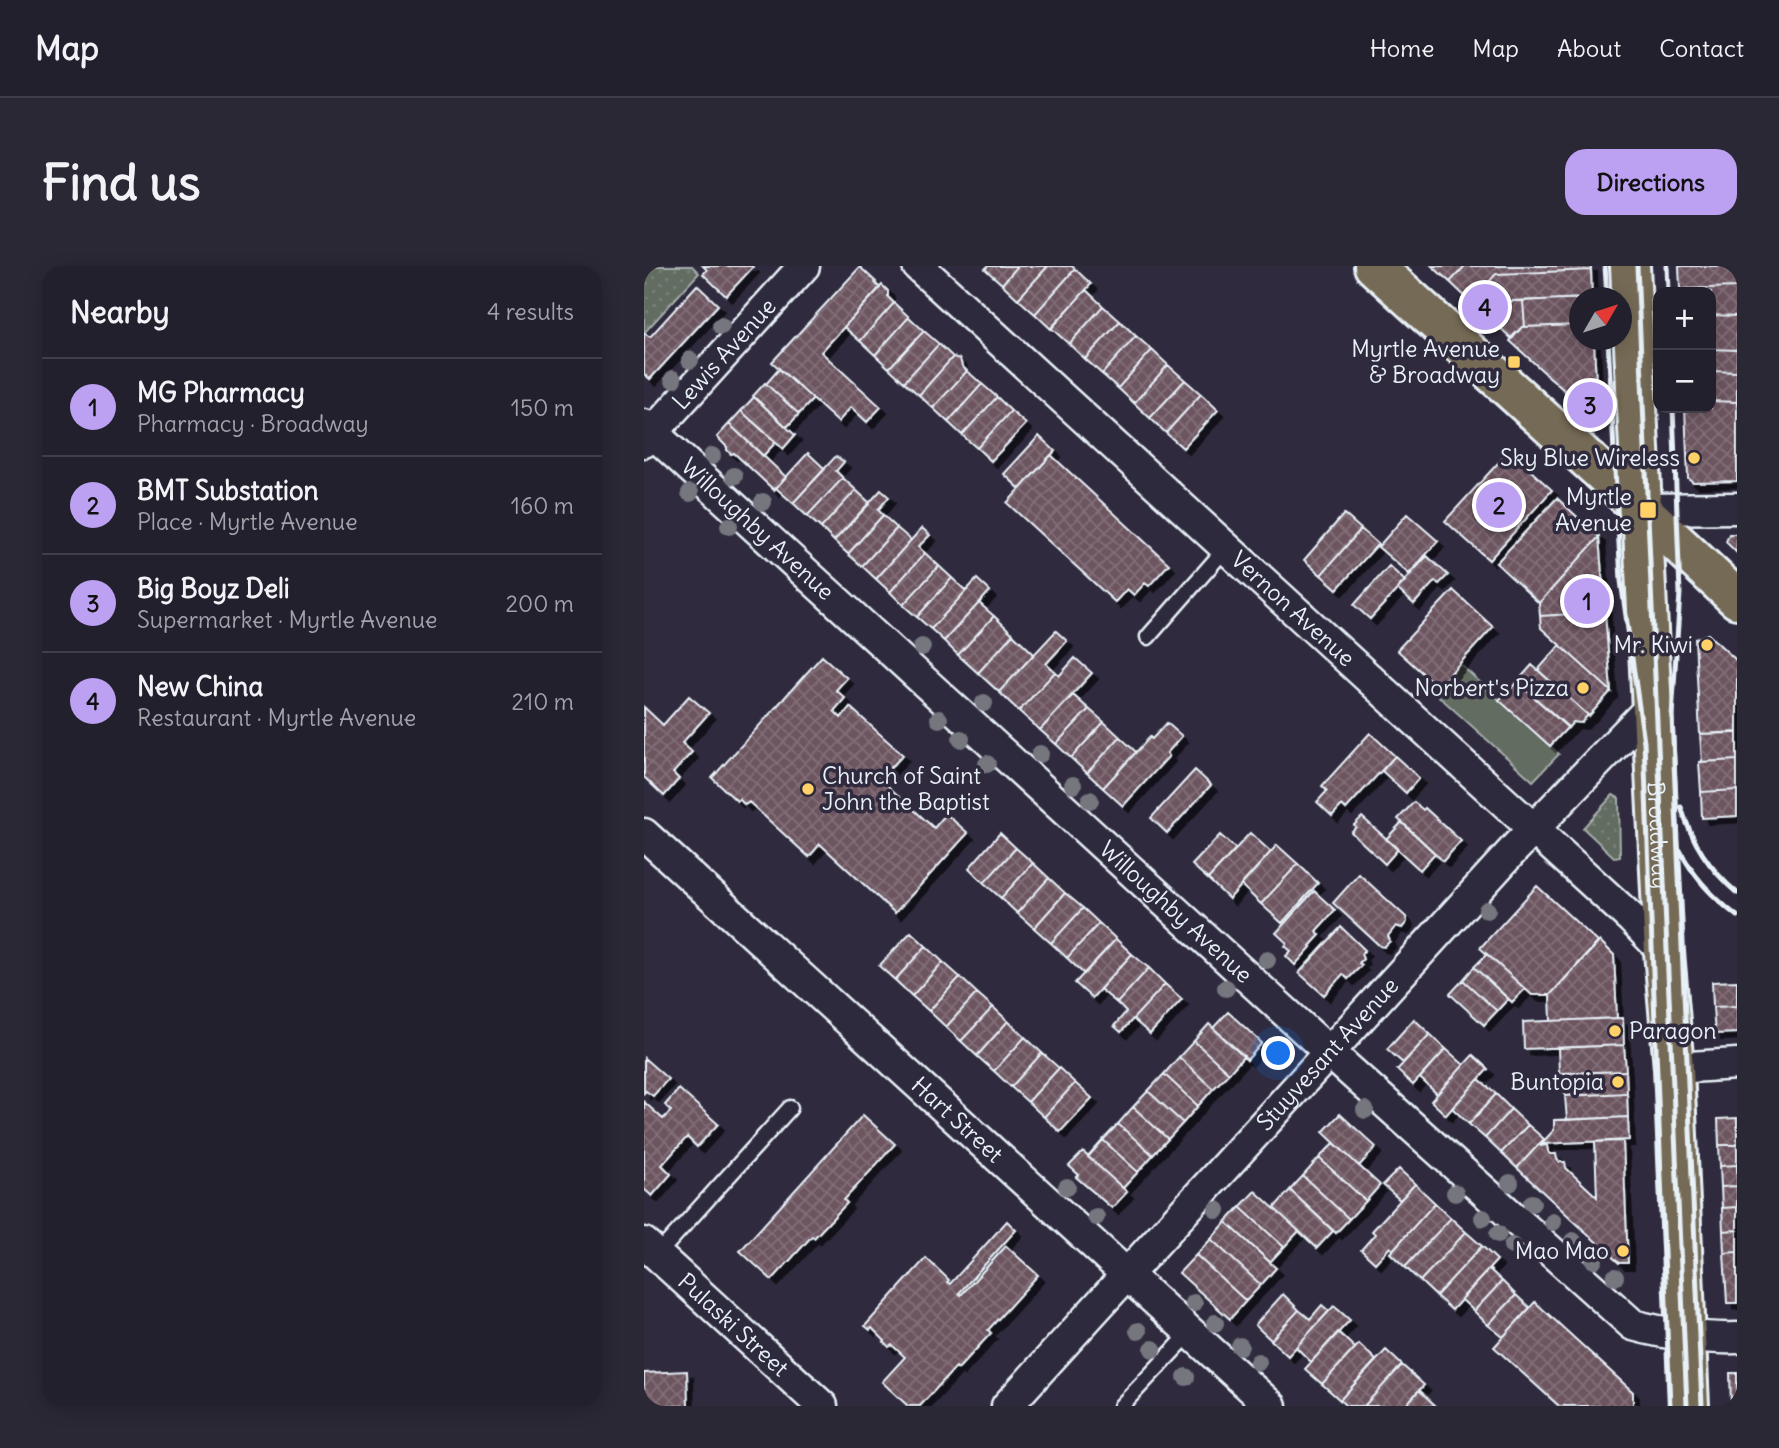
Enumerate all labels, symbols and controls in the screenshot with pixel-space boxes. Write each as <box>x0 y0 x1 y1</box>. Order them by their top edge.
text: Map <box>35 27 99 69</box>
text: Home <box>1370 33 1434 63</box>
text: Map <box>1472 33 1519 63</box>
text: About <box>1557 33 1621 63</box>
text: Contact <box>1659 33 1744 63</box>
button: Directions <box>1565 149 1737 215</box>
text: Find us <box>42 152 200 213</box>
pin: 4 <box>1462 281 1508 333</box>
north arrow <box>1569 287 1632 350</box>
map controls <box>1653 287 1716 413</box>
button: + <box>1653 287 1716 350</box>
street label: Lewis Avenue <box>666 292 782 415</box>
text: Nearby <box>70 293 170 331</box>
text: 4 results <box>487 297 574 326</box>
place label: Myrtle Avenue & Broadway <box>1351 334 1500 389</box>
button: − <box>1653 350 1716 413</box>
marker: Myrtle Avenue & Broadway <box>1506 354 1522 370</box>
text: MG Pharmacy <box>137 376 305 409</box>
pin: 3 <box>1567 379 1613 431</box>
text: 1 <box>88 393 98 422</box>
text: 150 m <box>511 393 574 422</box>
text: Pharmacy · Broadway <box>137 409 369 438</box>
place label: Sky Blue Wireless <box>1500 443 1680 472</box>
marker: Sky Blue Wireless <box>1686 450 1702 466</box>
street label: Willoughby Avenue <box>675 451 840 606</box>
text: BMT Substation <box>137 474 319 507</box>
pin: 2 <box>1476 479 1522 531</box>
place label: Myrtle Avenue <box>1555 482 1632 537</box>
text: 2 <box>87 491 99 520</box>
text: 160 m <box>511 491 574 520</box>
marker: Myrtle Avenue <box>1638 500 1658 520</box>
text: Place · Myrtle Avenue <box>137 507 358 536</box>
street label: Vernon Avenue <box>1225 545 1361 672</box>
text: Big Boyz Deli <box>137 572 290 605</box>
pin: 1 <box>1564 575 1610 627</box>
text: 3 <box>86 589 100 618</box>
text: 200 m <box>505 589 574 618</box>
text: Supermarket · Myrtle Avenue <box>137 605 437 634</box>
place label: Mr. Kiwi <box>1613 630 1693 659</box>
marker: Mr. Kiwi <box>1699 637 1715 653</box>
text: New China <box>137 670 263 703</box>
place label: Norbert's Pizza <box>1415 673 1569 702</box>
marker: Norbert's Pizza <box>1575 680 1591 696</box>
text: 4 <box>86 687 100 716</box>
text: 210 m <box>511 687 574 716</box>
text: Restaurant · Myrtle Avenue <box>137 703 416 732</box>
place label: Church of Saint John the Baptist <box>822 761 990 816</box>
marker: Church of Saint John the Baptist <box>800 781 816 797</box>
street label: Broadway <box>1642 781 1676 890</box>
street label: Willoughby Avenue <box>1094 834 1259 989</box>
street label: Stuyvesant Avenue <box>1250 971 1404 1136</box>
place label: Paragon <box>1629 1016 1717 1045</box>
marker: Paragon <box>1607 1023 1623 1039</box>
your location <box>1261 1036 1295 1070</box>
place label: Buntopia <box>1510 1067 1604 1096</box>
street label: Hart Street <box>906 1070 1010 1169</box>
marker: Buntopia <box>1610 1074 1626 1090</box>
place label: Mao Mao <box>1515 1236 1609 1265</box>
marker: Mao Mao <box>1615 1243 1631 1259</box>
street label: Pulaski Street <box>672 1266 795 1382</box>

